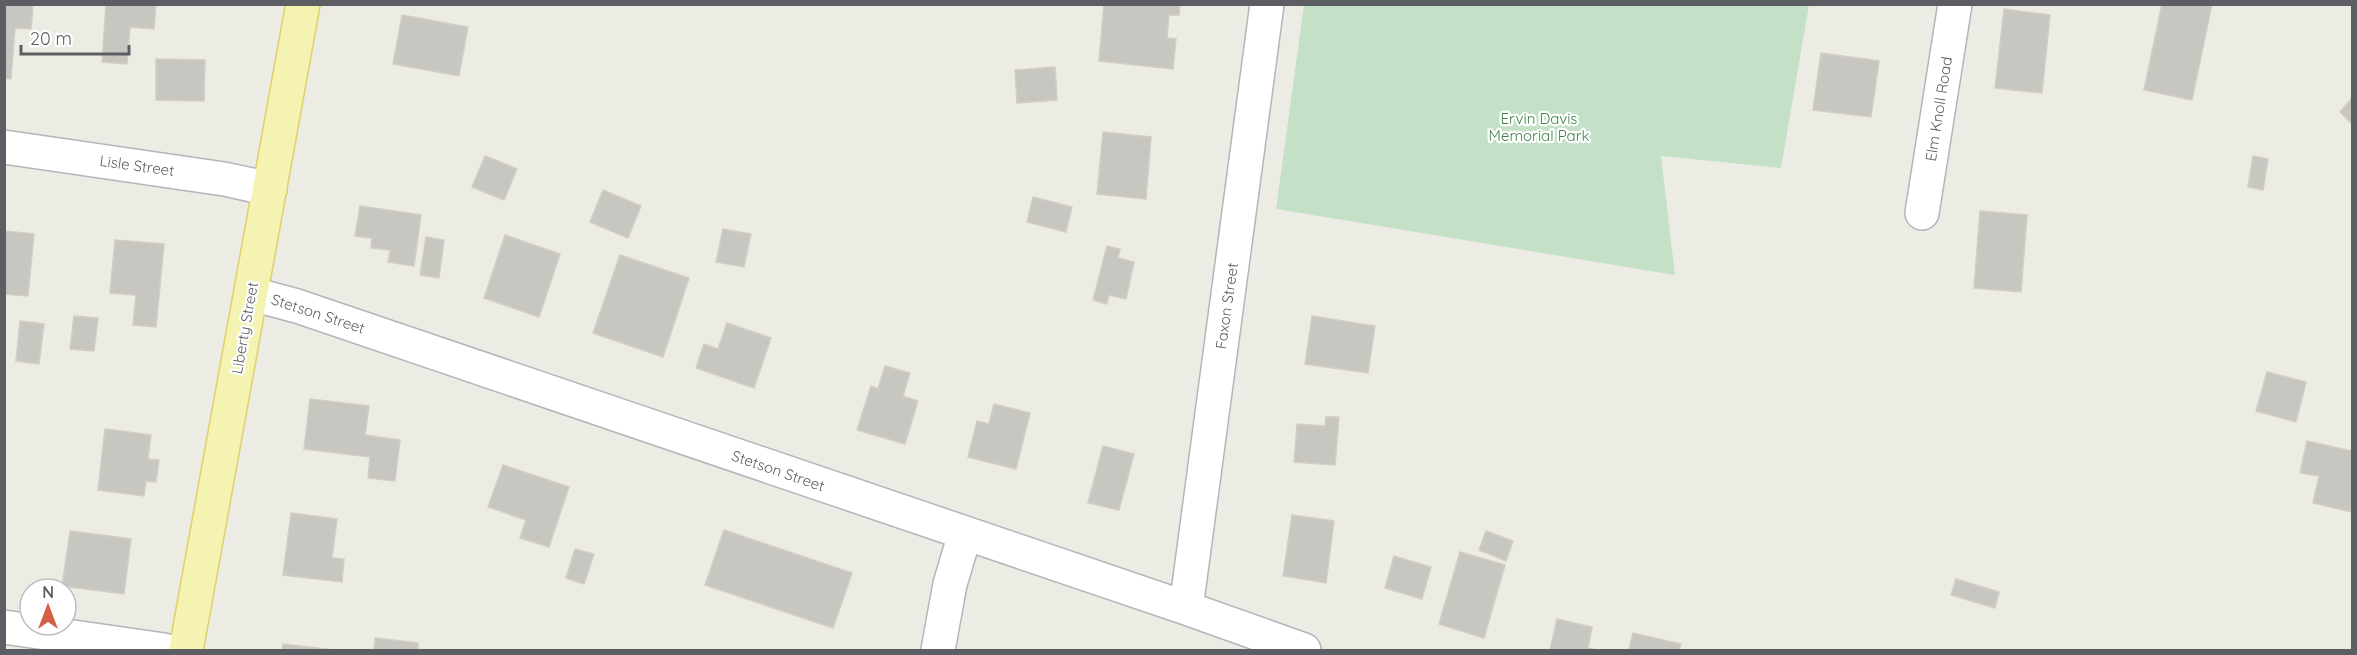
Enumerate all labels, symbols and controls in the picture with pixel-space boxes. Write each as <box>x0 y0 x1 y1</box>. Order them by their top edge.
scale bar <box>21 18 129 56</box>
text: 20 m <box>30 27 72 50</box>
street label: Elm Knoll Road <box>1921 55 1956 163</box>
park label: Ervin Davis Memorial Park <box>1489 109 1590 145</box>
street label: Lisle Street <box>99 151 176 180</box>
street label: Faxon Street <box>1211 261 1242 350</box>
street label: Liberty Street <box>227 280 262 375</box>
street label: Stetson Street <box>269 289 367 338</box>
street label: Stetson Street <box>729 446 827 495</box>
north arrow <box>18 577 78 637</box>
text: N <box>42 582 54 602</box>

